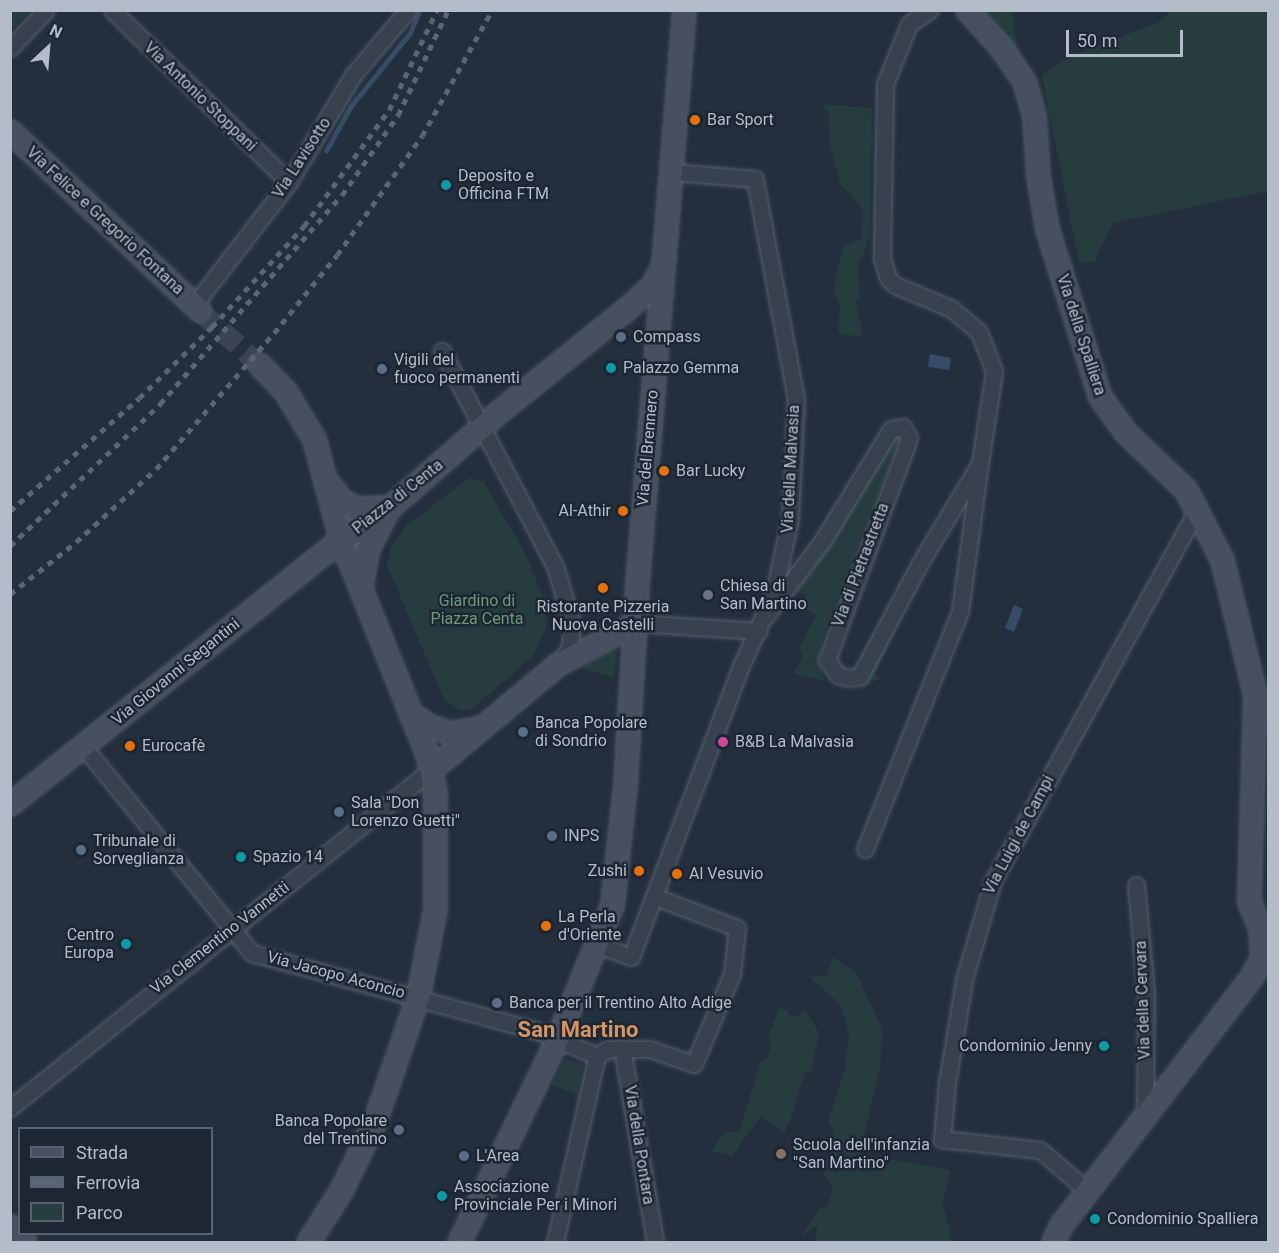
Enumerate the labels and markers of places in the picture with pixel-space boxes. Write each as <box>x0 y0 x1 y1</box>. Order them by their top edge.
place label: Bar Sport <box>707 110 774 130</box>
marker: Bar Sport <box>688 113 702 127</box>
place label: Deposito e Officina FTM <box>458 166 549 204</box>
marker: Deposito e Officina FTM <box>439 178 453 192</box>
place label: Compass <box>633 327 701 347</box>
marker: Compass <box>614 330 628 344</box>
place label: Vigili del fuoco permanenti <box>394 350 520 388</box>
place label: Palazzo Gemma <box>623 358 739 378</box>
marker: Palazzo Gemma <box>604 361 618 375</box>
marker: Vigili del fuoco permanenti <box>375 362 389 376</box>
place label: Bar Lucky <box>676 461 745 481</box>
marker: Bar Lucky <box>657 464 671 478</box>
place label: Al-Athir <box>559 501 611 521</box>
marker: Al-Athir <box>616 504 630 518</box>
place label: Chiesa di San Martino <box>720 576 807 614</box>
marker: Ristorante Pizzeria Nuova Castelli <box>596 581 610 595</box>
marker: Chiesa di San Martino <box>701 588 715 602</box>
place label: Ristorante Pizzeria Nuova Castelli <box>537 597 669 635</box>
place label: Banca Popolare di Sondrio <box>535 713 647 751</box>
marker: Banca Popolare di Sondrio <box>516 725 530 739</box>
place label: B&B La Malvasia <box>735 732 854 752</box>
marker: B&B La Malvasia <box>716 735 730 749</box>
place label: Eurocafè <box>142 736 205 756</box>
marker: Eurocafè <box>123 739 137 753</box>
place label: Sala "Don Lorenzo Guetti" <box>351 793 460 831</box>
marker: Sala "Don Lorenzo Guetti" <box>332 805 346 819</box>
place label: INPS <box>564 826 599 846</box>
marker: INPS <box>545 829 559 843</box>
place label: Tribunale di Sorveglianza <box>93 831 184 869</box>
marker: Tribunale di Sorveglianza <box>74 843 88 857</box>
place label: Spazio 14 <box>253 847 323 867</box>
marker: Spazio 14 <box>234 850 248 864</box>
place label: Zushi <box>588 861 627 881</box>
marker: Zushi <box>632 864 646 878</box>
place label: Al Vesuvio <box>689 864 763 884</box>
marker: Al Vesuvio <box>670 867 684 881</box>
place label: La Perla d'Oriente <box>558 907 621 945</box>
marker: La Perla d'Oriente <box>539 919 553 933</box>
place label: Centro Europa <box>64 925 114 963</box>
marker: Centro Europa <box>119 937 133 951</box>
place label: Banca per il Trentino Alto Adige <box>509 993 732 1013</box>
marker: Banca per il Trentino Alto Adige <box>490 996 504 1010</box>
place label: Condominio Jenny <box>959 1036 1092 1056</box>
marker: Condominio Jenny <box>1097 1039 1111 1053</box>
place label: Banca Popolare del Trentino <box>275 1111 387 1149</box>
marker: Banca Popolare del Trentino <box>392 1123 406 1137</box>
place label: Scuola dell'infanzia "San Martino" <box>793 1135 930 1173</box>
place label: L'Area <box>476 1146 519 1166</box>
marker: Scuola dell'infanzia "San Martino" <box>774 1147 788 1161</box>
marker: L'Area <box>457 1149 471 1163</box>
place label: Associazione Provinciale Per i Minori <box>454 1177 617 1215</box>
marker: Associazione Provinciale Per i Minori <box>435 1189 449 1203</box>
place label: Condominio Spalliera <box>1107 1209 1258 1229</box>
marker: Condominio Spalliera <box>1088 1212 1102 1226</box>

